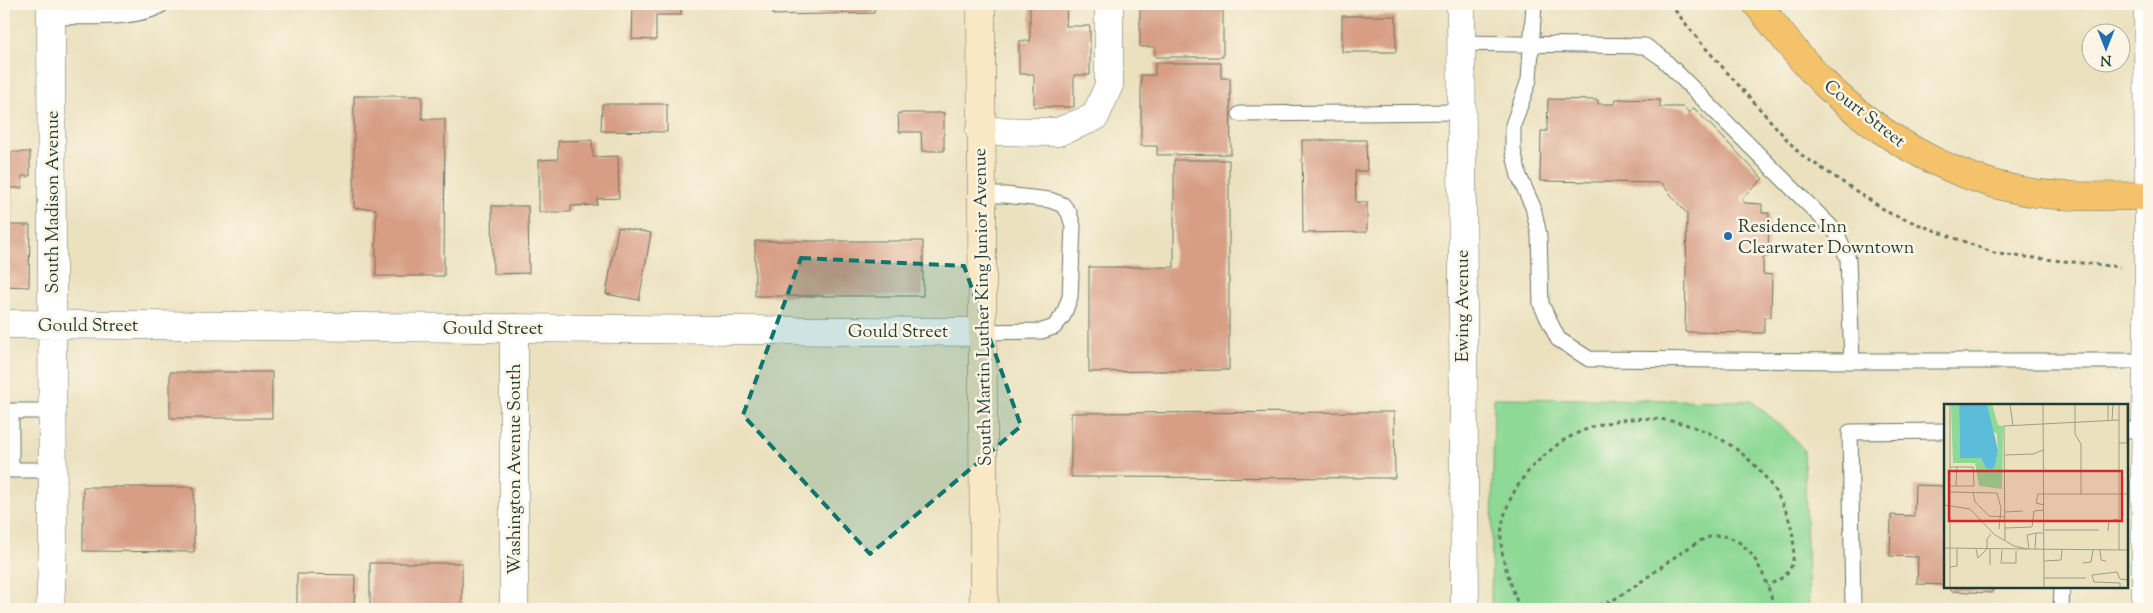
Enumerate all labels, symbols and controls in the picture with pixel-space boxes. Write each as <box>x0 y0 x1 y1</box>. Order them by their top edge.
north arrow <box>2080 22 2130 72</box>
text: N <box>2100 49 2112 69</box>
street label: Court Street <box>1817 74 1910 155</box>
street label: South Madison Avenue <box>41 111 67 293</box>
street label: South Martin Luther King Junior Avenue <box>968 148 1000 466</box>
place label: Residence Inn Clearwater Downtown <box>1738 215 1915 262</box>
marker: Residence Inn Clearwater Downtown <box>1722 230 1734 242</box>
street label: Ewing Avenue <box>1451 250 1477 362</box>
street label: Gould Street <box>38 314 138 340</box>
street label: Gould Street <box>443 317 543 343</box>
street label: Gould Street <box>848 320 948 346</box>
street label: Washington Avenue South <box>503 363 529 575</box>
inset map <box>1944 404 2128 588</box>

